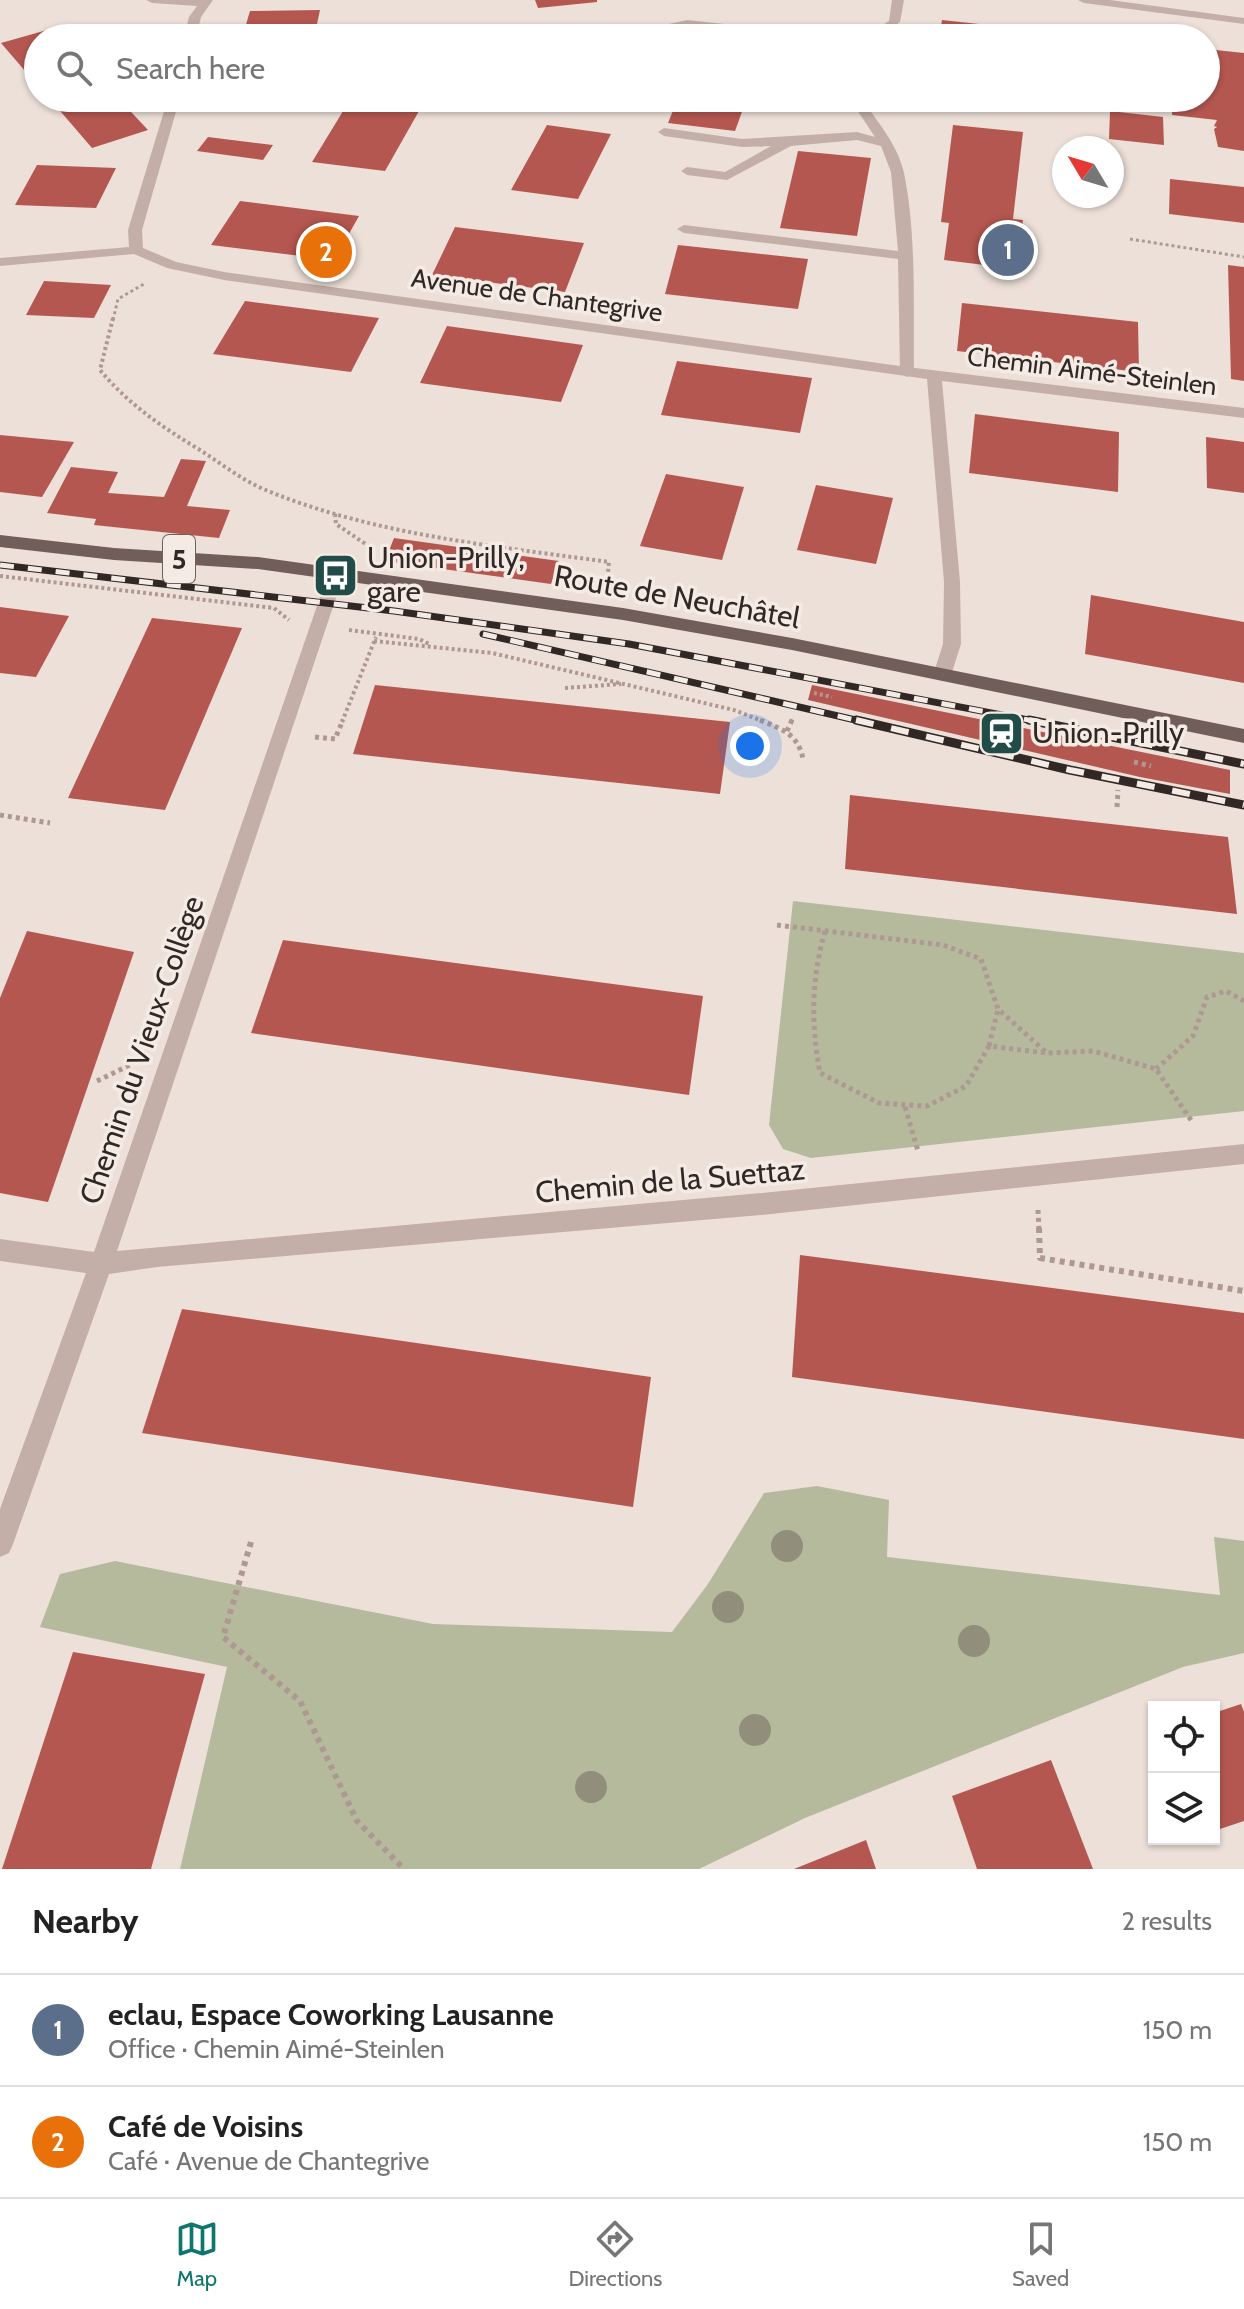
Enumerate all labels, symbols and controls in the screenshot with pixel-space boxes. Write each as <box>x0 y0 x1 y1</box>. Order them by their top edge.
search box <box>24 24 1220 112</box>
icon: search <box>52 46 96 90</box>
text: Search here <box>116 50 265 87</box>
north arrow <box>1052 136 1124 208</box>
pin: 1 <box>982 220 1034 280</box>
pin: 2 <box>300 222 352 282</box>
street label: Avenue de Chantegrive <box>409 262 665 328</box>
street label: Chemin Aimé-Steinlen <box>965 340 1219 402</box>
road number: 5 <box>163 535 195 583</box>
place label: Union-Prilly, gare <box>367 539 525 610</box>
bus stop icon: Union-Prilly, gare <box>312 551 360 599</box>
street label: Route de Neuchâtel <box>551 557 803 636</box>
station icon: Union-Prilly <box>977 709 1025 757</box>
place label: Union-Prilly <box>1032 714 1184 751</box>
your location <box>730 726 770 766</box>
street label: Chemin du Vieux-Collège <box>71 891 212 1209</box>
street label: Chemin de la Suettaz <box>534 1150 806 1211</box>
map controls <box>1148 1701 1220 1845</box>
button: locate <box>1148 1701 1220 1773</box>
button: layers <box>1148 1773 1220 1845</box>
text: Nearby <box>32 1900 139 1942</box>
text: 2 results <box>1121 1905 1212 1937</box>
text: eclau, Espace Coworking Lausanne <box>108 1996 554 2033</box>
text: 1 <box>53 2014 63 2046</box>
text: 150 m <box>1143 2014 1212 2046</box>
text: Office · Chemin Aimé-Steinlen <box>108 2033 445 2065</box>
text: Café de Voisins <box>108 2108 303 2145</box>
text: 2 <box>51 2126 65 2158</box>
text: 150 m <box>1143 2126 1212 2158</box>
text: Café · Avenue de Chantegrive <box>108 2145 429 2177</box>
tab: Map <box>175 2217 219 2292</box>
tab: Directions <box>568 2217 662 2292</box>
tab: Saved <box>1012 2217 1069 2292</box>

